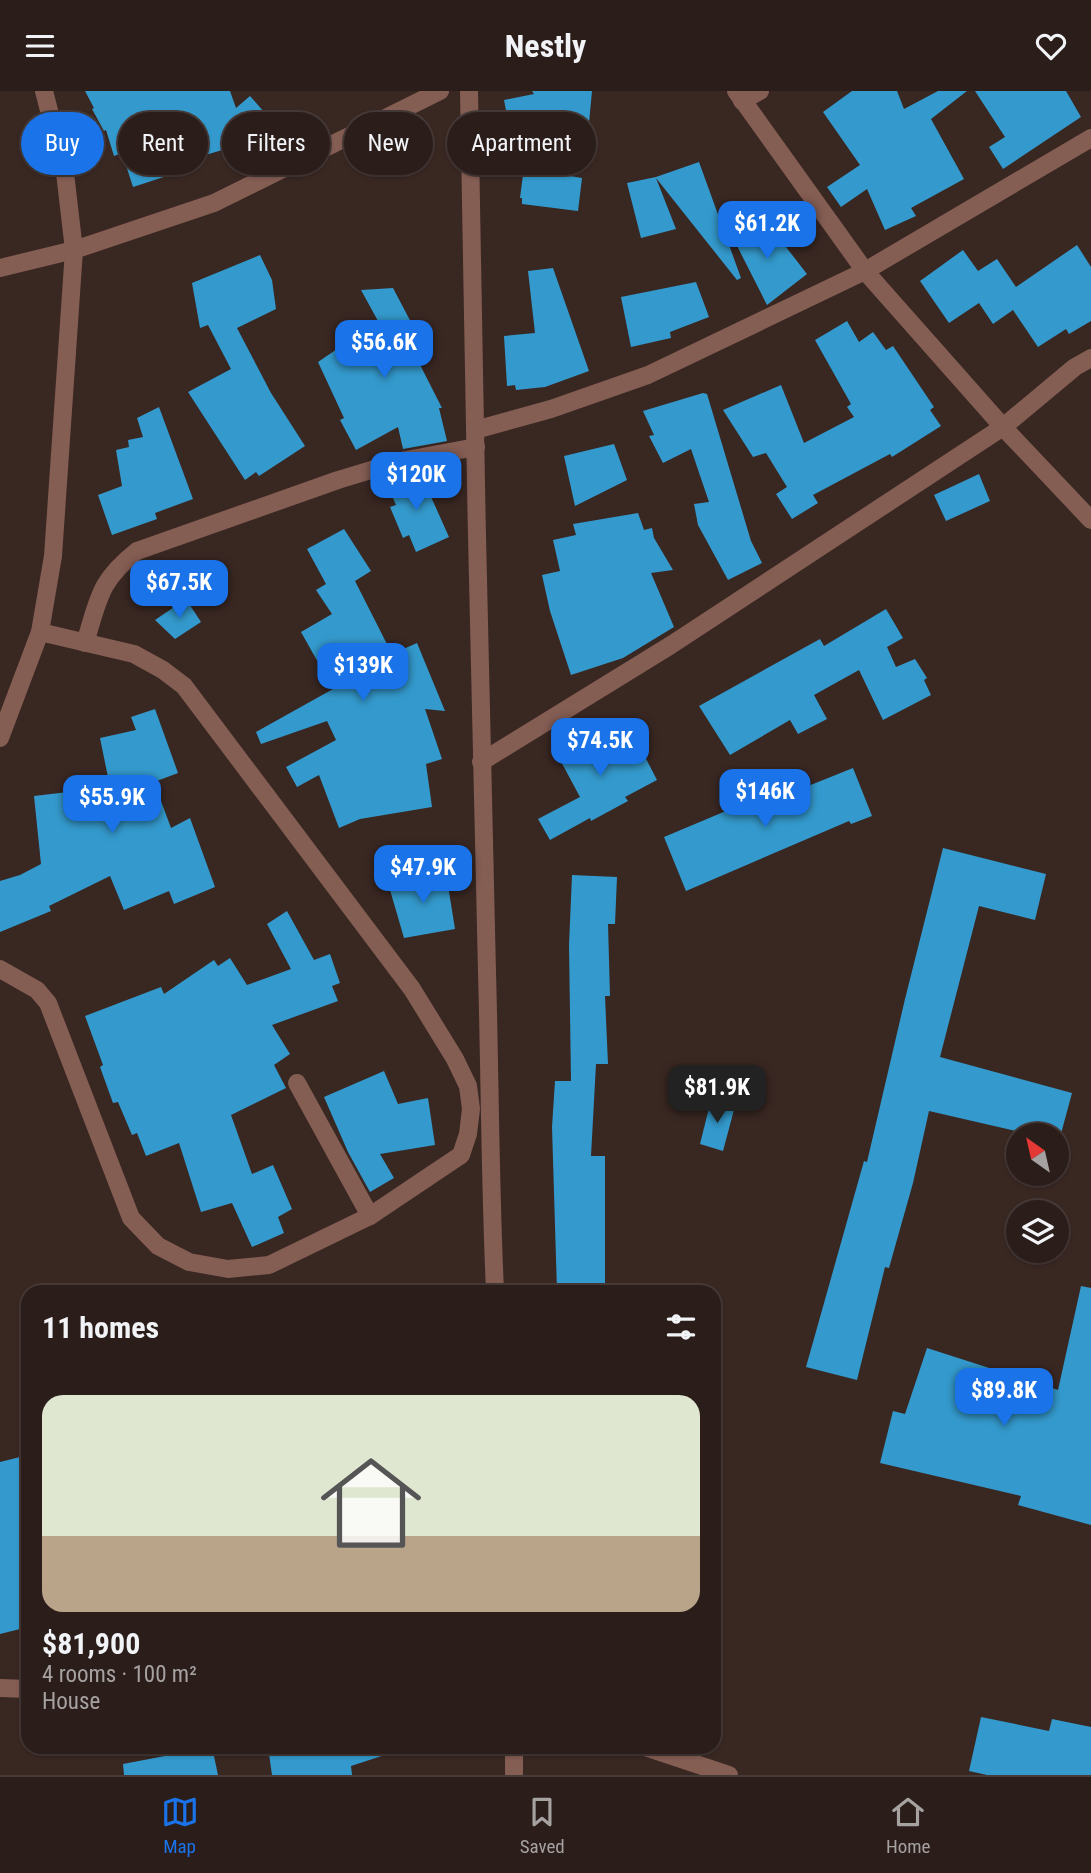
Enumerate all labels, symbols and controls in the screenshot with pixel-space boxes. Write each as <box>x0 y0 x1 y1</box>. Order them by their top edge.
icon: menu <box>21 27 59 65</box>
text: Nestly <box>505 27 586 65</box>
icon: heart <box>1032 27 1070 65</box>
chip: Buy <box>21 112 104 175</box>
chip: Rent <box>118 112 208 175</box>
chip: Filters <box>222 112 330 175</box>
chip: New <box>344 112 433 175</box>
chip: Apartment <box>447 112 596 175</box>
pin: $61.2K <box>710 201 824 261</box>
text: $61.2K <box>734 210 800 237</box>
pin: $56.6K <box>327 321 441 380</box>
text: $56.6K <box>351 329 417 356</box>
pin: $120K <box>367 453 465 512</box>
text: $120K <box>386 461 446 488</box>
pin: $67.5K <box>122 561 236 620</box>
text: $67.5K <box>146 569 212 596</box>
pin: $139K <box>314 643 412 703</box>
text: $139K <box>333 652 393 679</box>
pin: $74.5K <box>543 719 657 778</box>
text: $74.5K <box>567 727 633 754</box>
pin: $146K <box>716 769 814 829</box>
pin: $55.9K <box>55 775 169 835</box>
text: $146K <box>735 778 795 805</box>
text: $55.9K <box>79 784 145 811</box>
pin: $47.9K <box>366 845 480 905</box>
text: $47.9K <box>390 854 456 881</box>
pin: $81.9K <box>660 1065 774 1125</box>
text: $81.9K <box>684 1074 750 1101</box>
north arrow <box>1006 1123 1069 1187</box>
map controls <box>1006 1123 1069 1263</box>
button: layers <box>1006 1200 1069 1263</box>
icon: filters <box>662 1308 700 1346</box>
text: 11 homes <box>42 1310 159 1345</box>
pin: $89.8K <box>947 1369 1061 1428</box>
text: $89.8K <box>971 1377 1037 1404</box>
icon: home <box>308 1440 434 1566</box>
text: $81,900 <box>42 1626 140 1661</box>
text: 4 rooms · 100 m² <box>42 1661 197 1688</box>
text: House <box>42 1688 100 1715</box>
tab: Map <box>161 1793 199 1858</box>
tab: Saved <box>520 1793 565 1858</box>
tab: Home <box>886 1793 930 1858</box>

